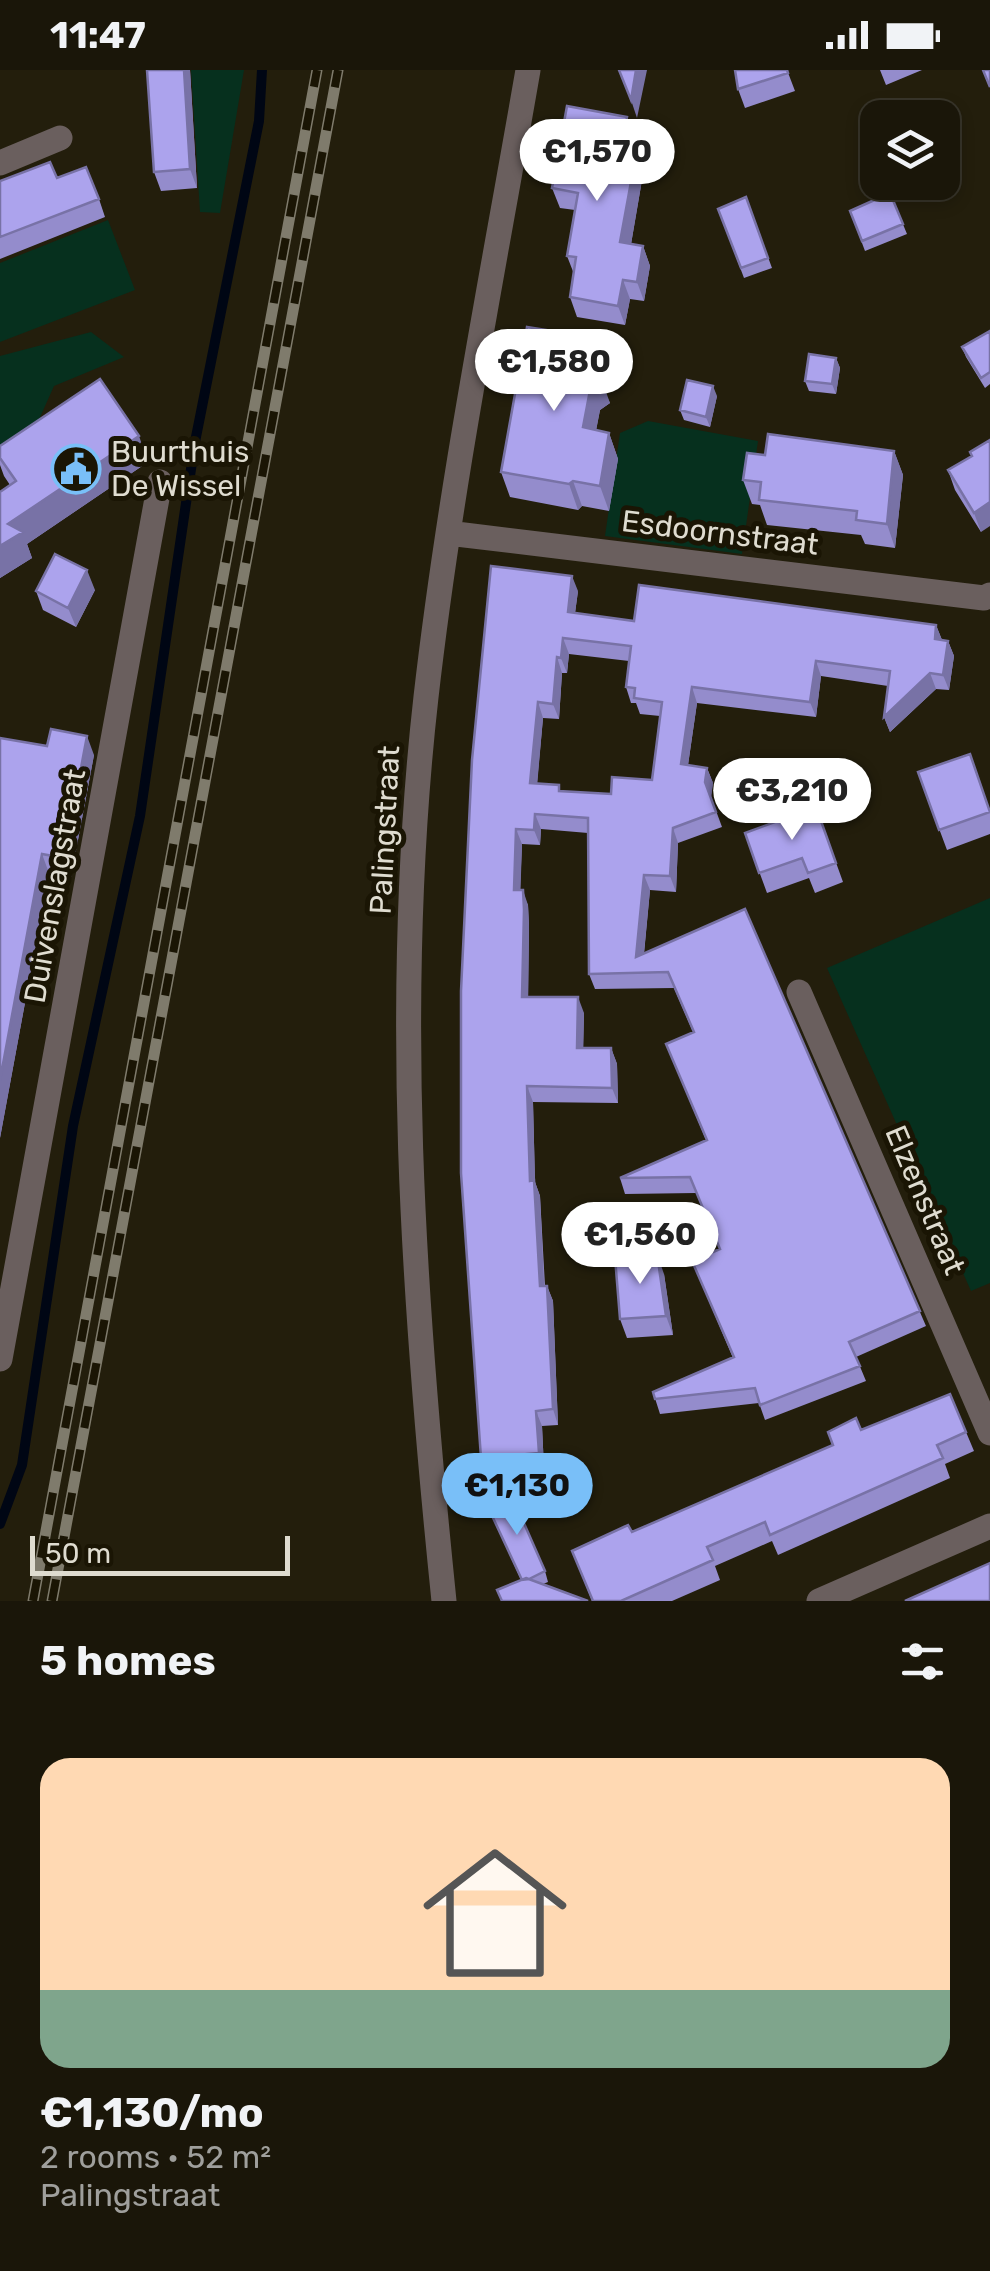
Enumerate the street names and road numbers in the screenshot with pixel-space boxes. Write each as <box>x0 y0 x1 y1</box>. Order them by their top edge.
street label: Esdoornstraat <box>619 503 821 563</box>
street label: Palingstraat <box>363 744 407 915</box>
street label: Duivenslagstraat <box>17 766 93 1006</box>
street label: Elzenstraat <box>877 1120 973 1280</box>

